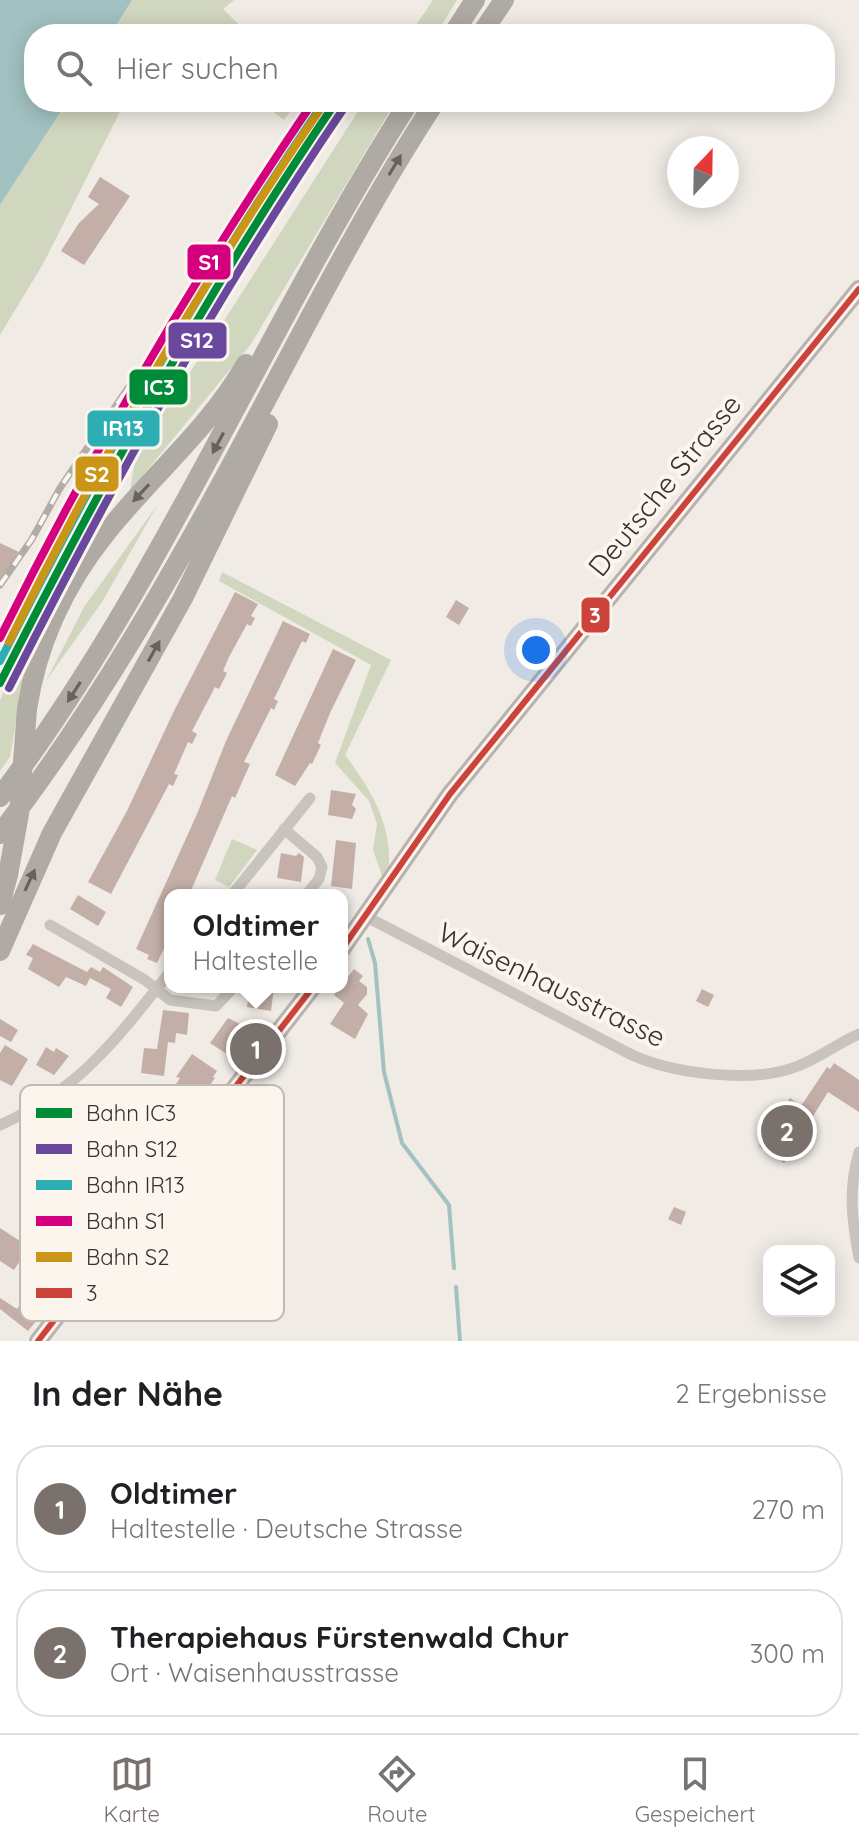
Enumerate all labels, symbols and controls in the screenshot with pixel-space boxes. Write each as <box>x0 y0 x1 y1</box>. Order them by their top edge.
search box <box>24 24 835 112</box>
icon: search <box>52 46 96 90</box>
text: Hier suchen <box>116 49 279 87</box>
north arrow <box>667 136 739 208</box>
one-way arrow <box>388 154 402 176</box>
line badge: S1 <box>186 243 232 281</box>
text: S1 <box>198 248 220 276</box>
line badge: S12 <box>167 321 228 360</box>
text: S12 <box>180 326 214 354</box>
line badge: IC3 <box>128 368 189 406</box>
text: IC3 <box>143 373 175 401</box>
street label: Deutsche Strasse <box>580 387 748 583</box>
line badge: IR13 <box>86 409 161 448</box>
text: IR13 <box>102 414 144 442</box>
one-way arrow <box>211 432 225 454</box>
line badge: S2 <box>74 455 120 493</box>
text: S2 <box>84 460 110 488</box>
one-way arrow <box>133 483 151 502</box>
line badge: 3 <box>580 596 611 634</box>
text: 3 <box>589 601 601 629</box>
your location <box>516 630 556 670</box>
one-way arrow <box>147 640 161 662</box>
one-way arrow <box>67 681 81 703</box>
one-way arrow <box>24 868 37 891</box>
popup <box>164 889 348 993</box>
text: Oldtimer <box>192 906 320 944</box>
street label: Waisenhausstrasse <box>433 914 671 1054</box>
text: Haltestelle <box>192 944 318 977</box>
pin: 1 <box>230 1019 282 1079</box>
legend <box>20 1085 284 1321</box>
text: Bahn IC3 <box>86 1099 176 1127</box>
pin: 2 <box>761 1101 813 1161</box>
text: Bahn S12 <box>86 1135 178 1163</box>
text: Bahn IR13 <box>86 1171 185 1199</box>
text: Bahn S1 <box>86 1207 165 1235</box>
text: Bahn S2 <box>86 1243 169 1271</box>
map controls <box>763 1245 835 1317</box>
button: layers <box>763 1245 835 1317</box>
text: 3 <box>86 1279 98 1307</box>
text: In der Nähe <box>32 1372 223 1415</box>
text: 2 Ergebnisse <box>675 1377 827 1410</box>
text: Oldtimer <box>110 1474 237 1512</box>
text: 1 <box>55 1493 65 1526</box>
text: 270 m <box>751 1493 825 1526</box>
text: Haltestelle · Deutsche Strasse <box>110 1512 463 1545</box>
text: Therapiehaus Fürstenwald Chur <box>110 1618 569 1656</box>
text: 2 <box>53 1637 67 1670</box>
text: 300 m <box>750 1637 825 1670</box>
text: Ort · Waisenhausstrasse <box>110 1656 399 1689</box>
tab: Karte <box>104 1752 160 1828</box>
tab: Route <box>367 1752 427 1828</box>
tab: Gespeichert <box>635 1752 755 1828</box>

